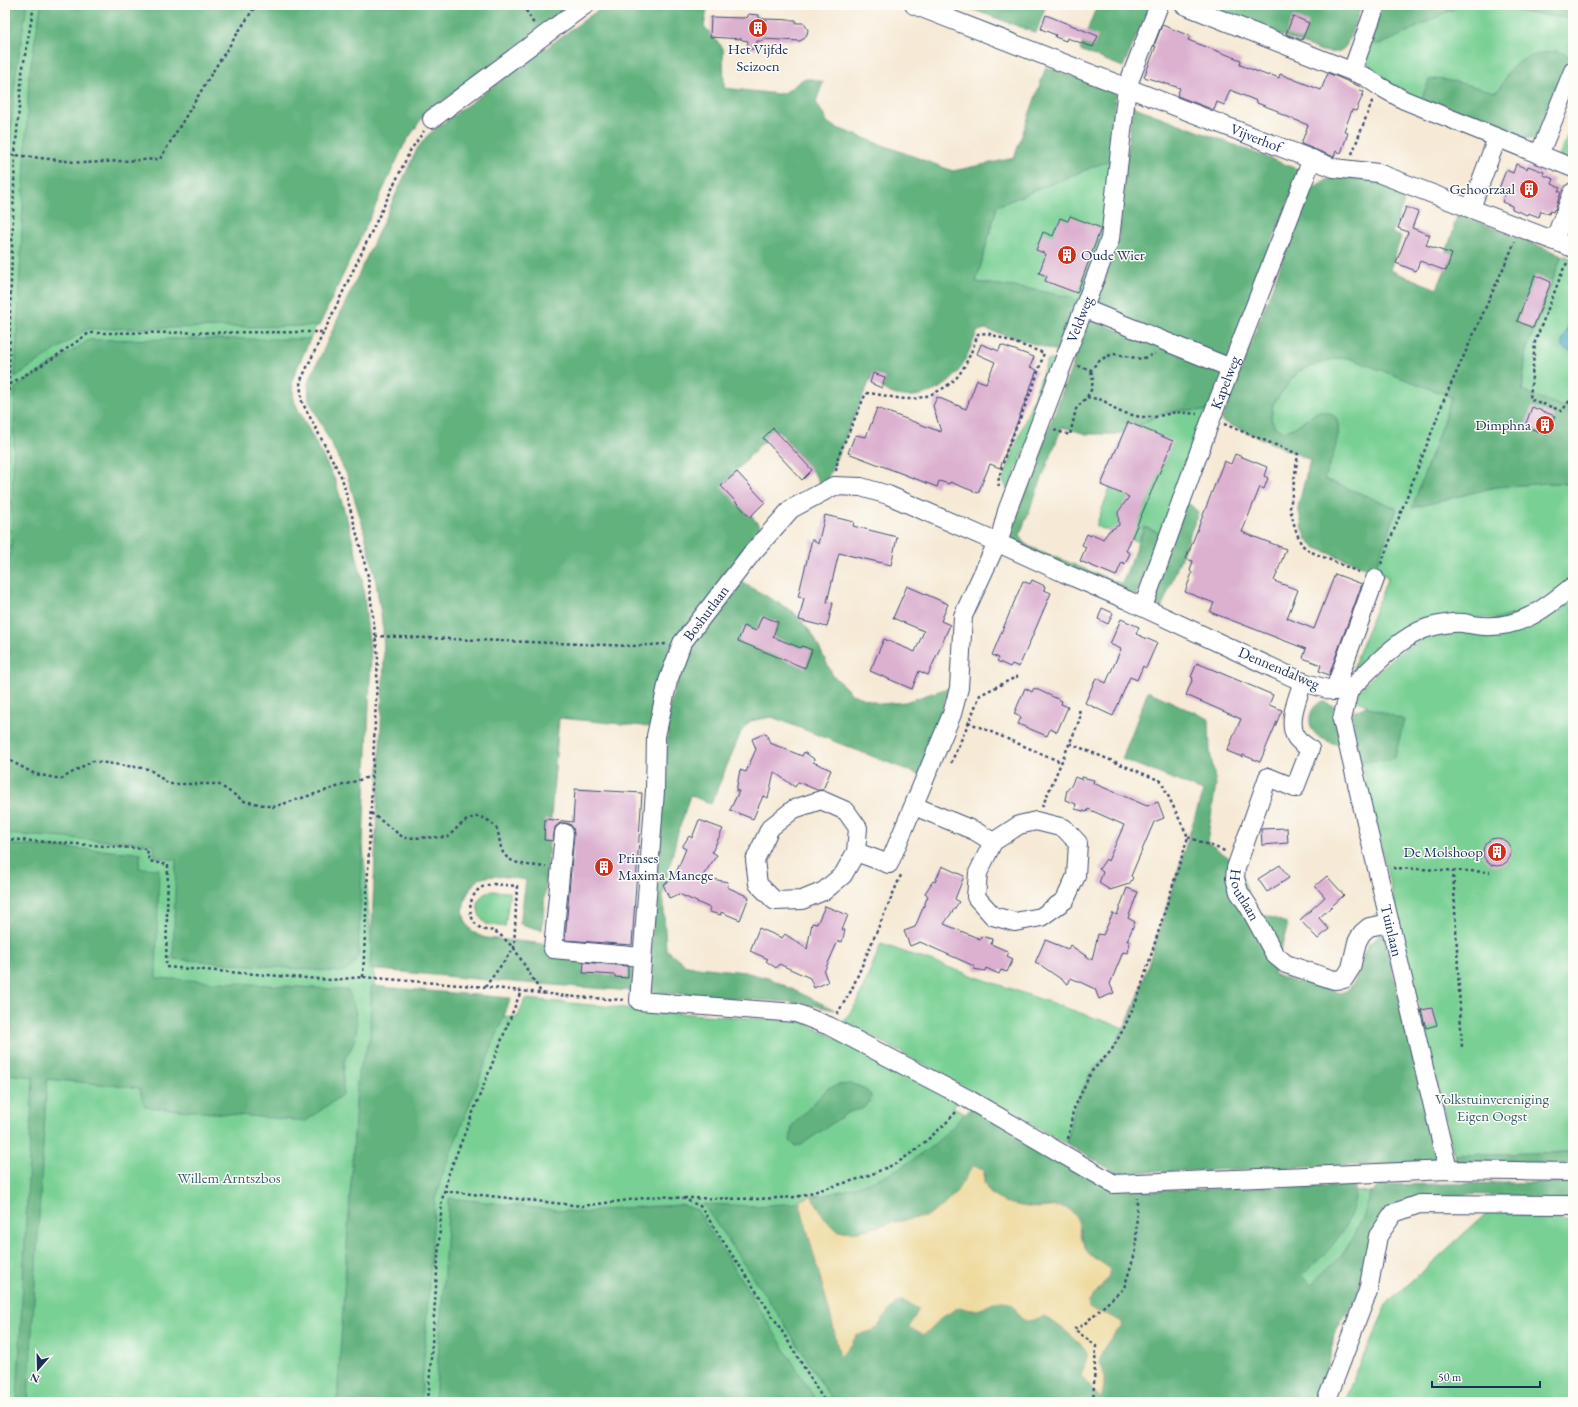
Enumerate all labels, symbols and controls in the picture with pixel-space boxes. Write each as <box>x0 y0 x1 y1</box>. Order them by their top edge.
building icon: Het Vijfde Seizoen <box>747 17 769 39</box>
place label: Het Vijfde Seizoen <box>728 39 788 75</box>
street label: Vijverhof <box>1228 119 1287 157</box>
building icon: Gehoorzaal <box>1518 178 1540 200</box>
place label: Gehoorzaal <box>1449 179 1515 198</box>
building icon: Oude Wier <box>1056 244 1078 266</box>
place label: Oude Wier <box>1081 245 1145 264</box>
street label: Veldweg <box>1062 293 1097 345</box>
street label: Kapelweg <box>1206 353 1244 412</box>
building icon: Dimphna <box>1534 414 1556 436</box>
place label: Dimphna <box>1475 415 1531 434</box>
street label: Boshutlaan <box>678 581 733 644</box>
street label: Dennendalweg <box>1236 642 1323 693</box>
building icon: De Molshoop <box>1486 841 1508 863</box>
place label: De Molshoop <box>1404 842 1483 861</box>
place label: Prinses Maxima Manege <box>618 848 713 884</box>
building icon: Prinses Maxima Manege <box>593 856 615 878</box>
street label: Houtlaan <box>1226 868 1265 924</box>
street label: Tuinlaan <box>1377 902 1407 958</box>
park label: Volkstuinvereniging Eigen Oogst <box>1435 1089 1550 1125</box>
park label: Willem Arntszbos <box>177 1168 281 1187</box>
north arrow <box>18 1349 58 1389</box>
scale bar <box>1432 1363 1540 1389</box>
text: 50 m <box>1438 1369 1462 1385</box>
text: N <box>28 1370 41 1386</box>

